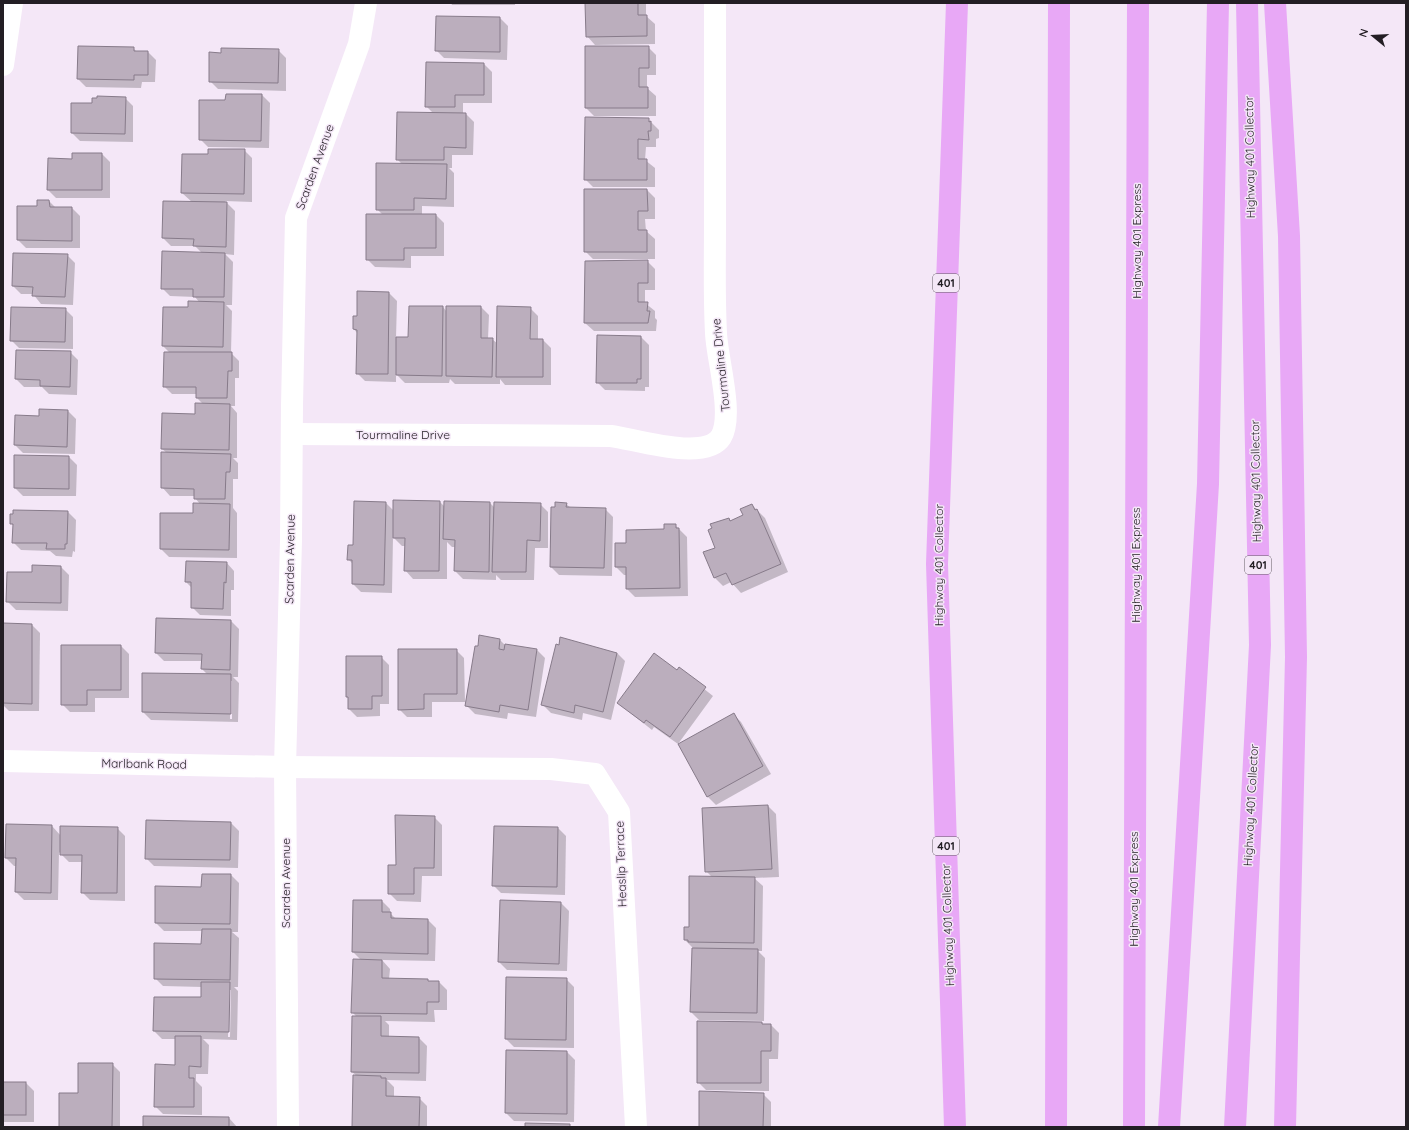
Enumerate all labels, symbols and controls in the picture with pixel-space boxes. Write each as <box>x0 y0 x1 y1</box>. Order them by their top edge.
north arrow <box>1353 16 1393 56</box>
text: N <box>1356 27 1371 39</box>
street label: Highway 401 Collector <box>1241 95 1258 218</box>
street label: Scarden Avenue <box>292 122 337 212</box>
street label: Highway 401 Express <box>1129 183 1144 299</box>
road number: 401 <box>933 274 959 292</box>
street label: Tourmaline Drive <box>708 317 733 413</box>
street label: Highway 401 Collector <box>1247 419 1264 542</box>
street label: Tourmaline Drive <box>356 427 450 442</box>
street label: Highway 401 Collector <box>931 503 946 626</box>
street label: Highway 401 Express <box>1128 507 1143 623</box>
street label: Scarden Avenue <box>281 514 298 604</box>
road number: 401 <box>1245 556 1271 574</box>
street label: Highway 401 Collector <box>1240 743 1261 867</box>
street label: Marlbank Road <box>101 755 187 772</box>
street label: Heaslip Terrace <box>611 820 629 907</box>
street label: Highway 401 Express <box>1126 831 1141 947</box>
road number: 401 <box>933 837 959 855</box>
street label: Scarden Avenue <box>278 838 293 928</box>
street label: Highway 401 Collector <box>938 863 957 986</box>

